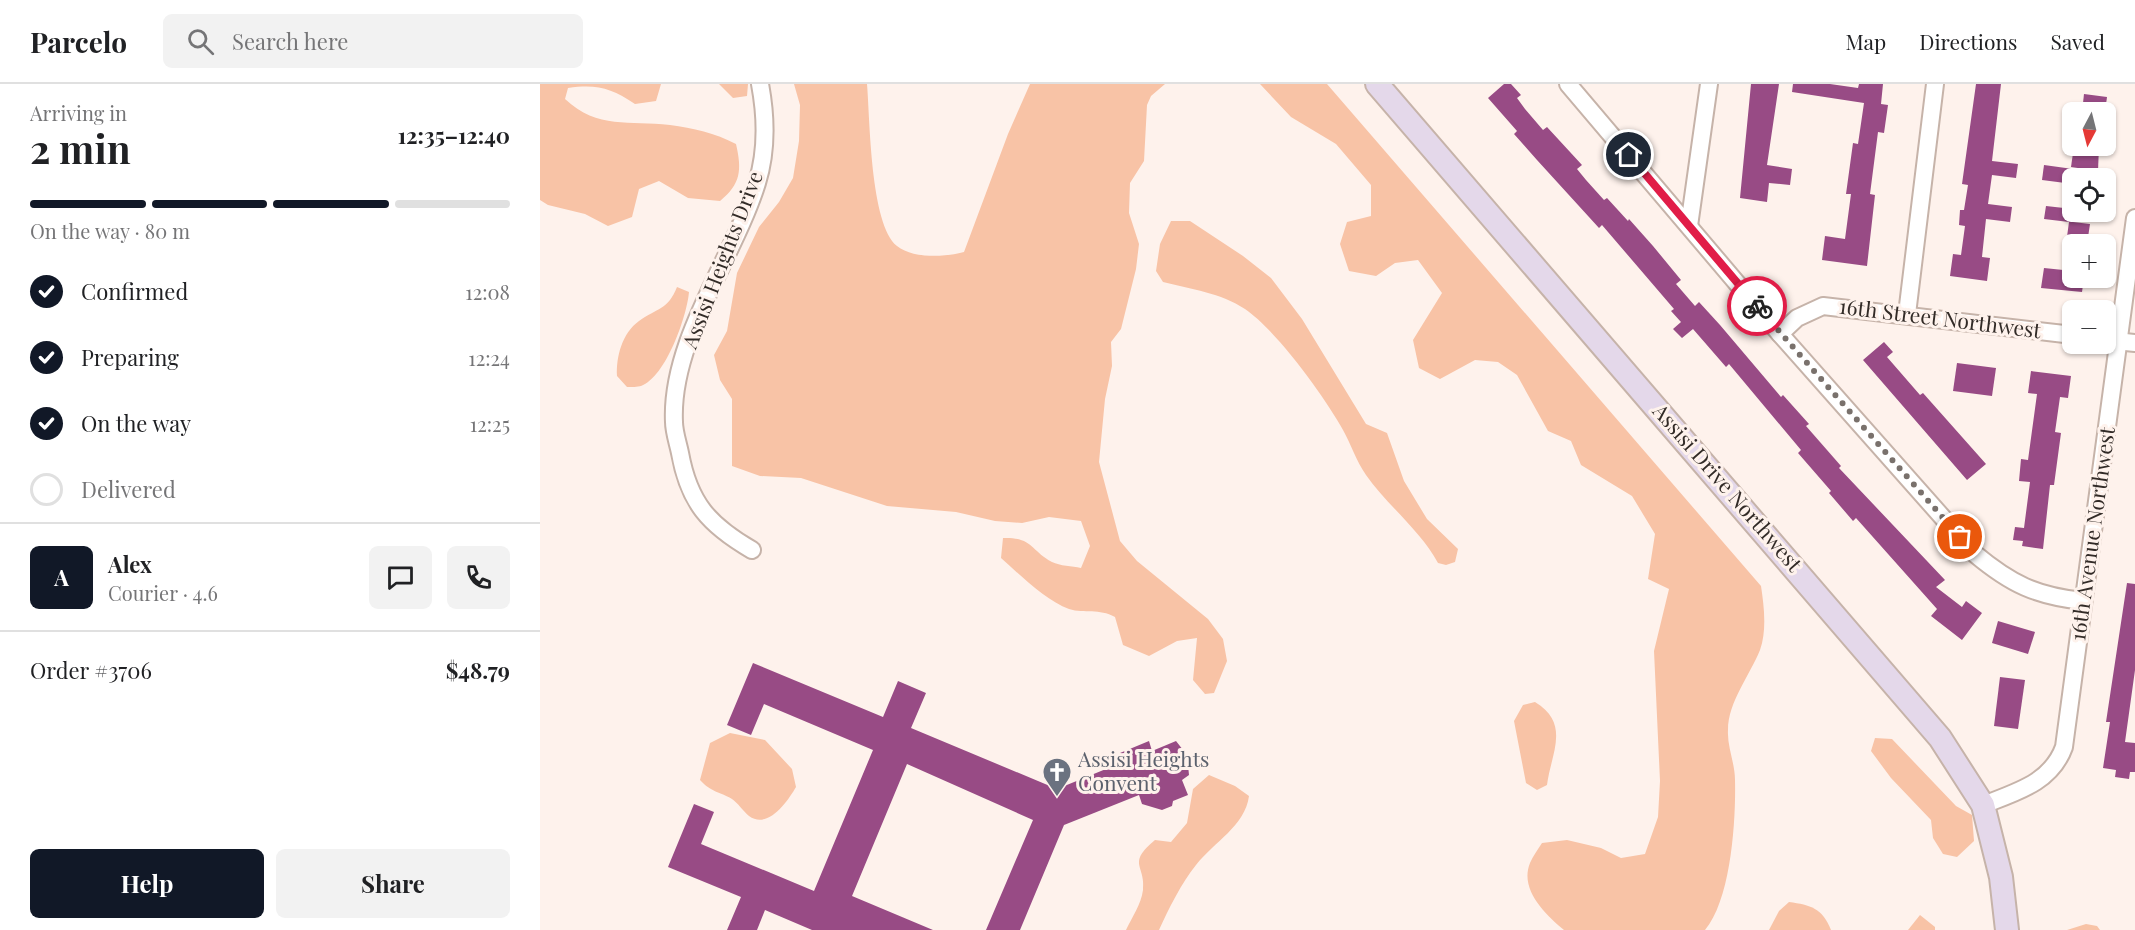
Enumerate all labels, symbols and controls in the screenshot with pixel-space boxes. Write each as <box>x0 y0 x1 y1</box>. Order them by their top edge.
search box <box>163 14 583 68</box>
text: Parcelo <box>30 23 127 60</box>
icon: search <box>184 25 217 58</box>
text: Search here <box>232 26 348 56</box>
text: Map <box>1845 27 1886 55</box>
text: Directions <box>1919 27 2017 55</box>
text: Saved <box>2050 27 2105 55</box>
text: Arriving in <box>30 99 127 126</box>
north arrow <box>2062 102 2116 156</box>
map controls <box>2062 102 2116 354</box>
text: 12:35–12:40 <box>398 120 510 150</box>
text: 2 min <box>30 122 131 174</box>
pin <box>1603 129 1654 180</box>
icon: home <box>1612 138 1645 171</box>
street label: Assisi Heights Drive <box>674 166 768 353</box>
button: locate <box>2062 168 2116 222</box>
text: On the way · 80 m <box>30 217 190 244</box>
button: + <box>2062 234 2116 288</box>
icon: check <box>30 275 63 308</box>
text: Confirmed <box>81 276 188 306</box>
courier <box>1727 276 1787 336</box>
text: 12:08 <box>465 278 510 305</box>
icon: bike <box>1741 290 1774 323</box>
street label: 16th Street Northwest <box>1838 291 2043 343</box>
button: − <box>2062 300 2116 354</box>
icon: check <box>30 341 63 374</box>
text: Preparing <box>81 342 179 372</box>
text: 12:24 <box>468 344 510 371</box>
street label: Assisi Drive Northwest <box>1647 396 1810 577</box>
icon: check <box>30 407 63 440</box>
text: On the way <box>81 408 191 438</box>
text: 12:25 <box>470 410 510 437</box>
street label: 16th Avenue Northwest <box>2062 424 2120 643</box>
text: Delivered <box>81 474 176 504</box>
pin <box>1934 511 1985 562</box>
icon: bag <box>1943 520 1976 553</box>
button: chat <box>369 546 432 609</box>
button: phone <box>447 546 510 609</box>
text: Alex <box>108 549 152 579</box>
text: A <box>54 562 69 592</box>
text: Courier · 4.6 <box>108 579 218 606</box>
text: Order #3706 <box>30 655 152 685</box>
text: $48.79 <box>446 655 510 685</box>
place label: Assisi Heights Convent <box>1077 744 1209 796</box>
church icon: Assisi Heights Convent <box>1041 756 1073 798</box>
button: Help <box>30 849 264 918</box>
button: Share <box>276 849 510 918</box>

